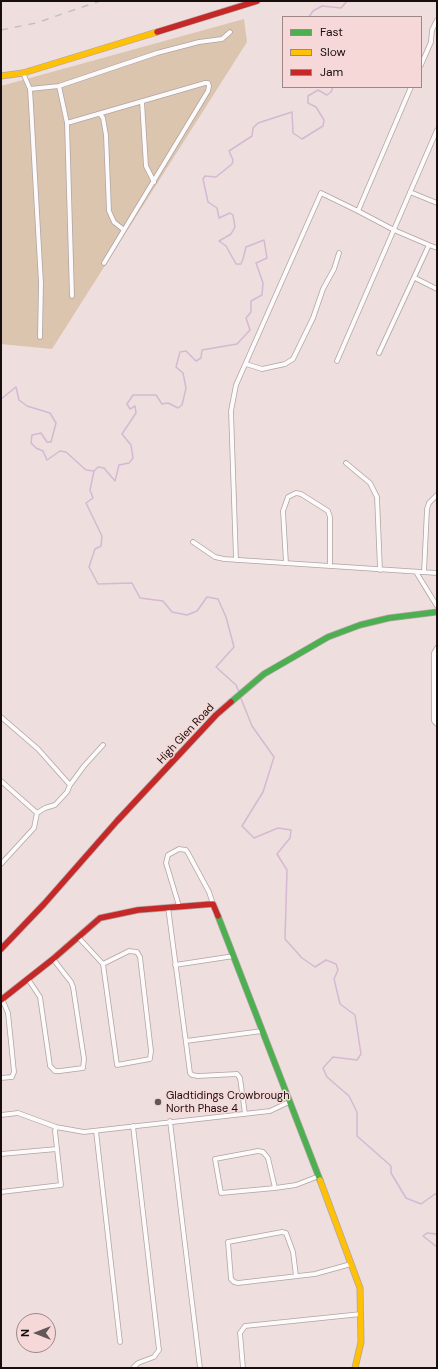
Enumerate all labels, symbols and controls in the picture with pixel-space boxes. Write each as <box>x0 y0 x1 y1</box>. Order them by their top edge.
legend <box>282 16 422 88</box>
text: Fast <box>320 24 343 40</box>
text: Slow <box>320 44 346 60</box>
text: Jam <box>320 64 343 80</box>
street label: High Glen Road <box>155 701 217 767</box>
place label: Gladtidings Crowbrough North Phase 4 <box>166 1089 290 1115</box>
marker: Gladtidings Crowbrough North Phase 4 <box>153 1097 163 1107</box>
north arrow <box>16 1313 56 1353</box>
text: N <box>18 1329 32 1337</box>

